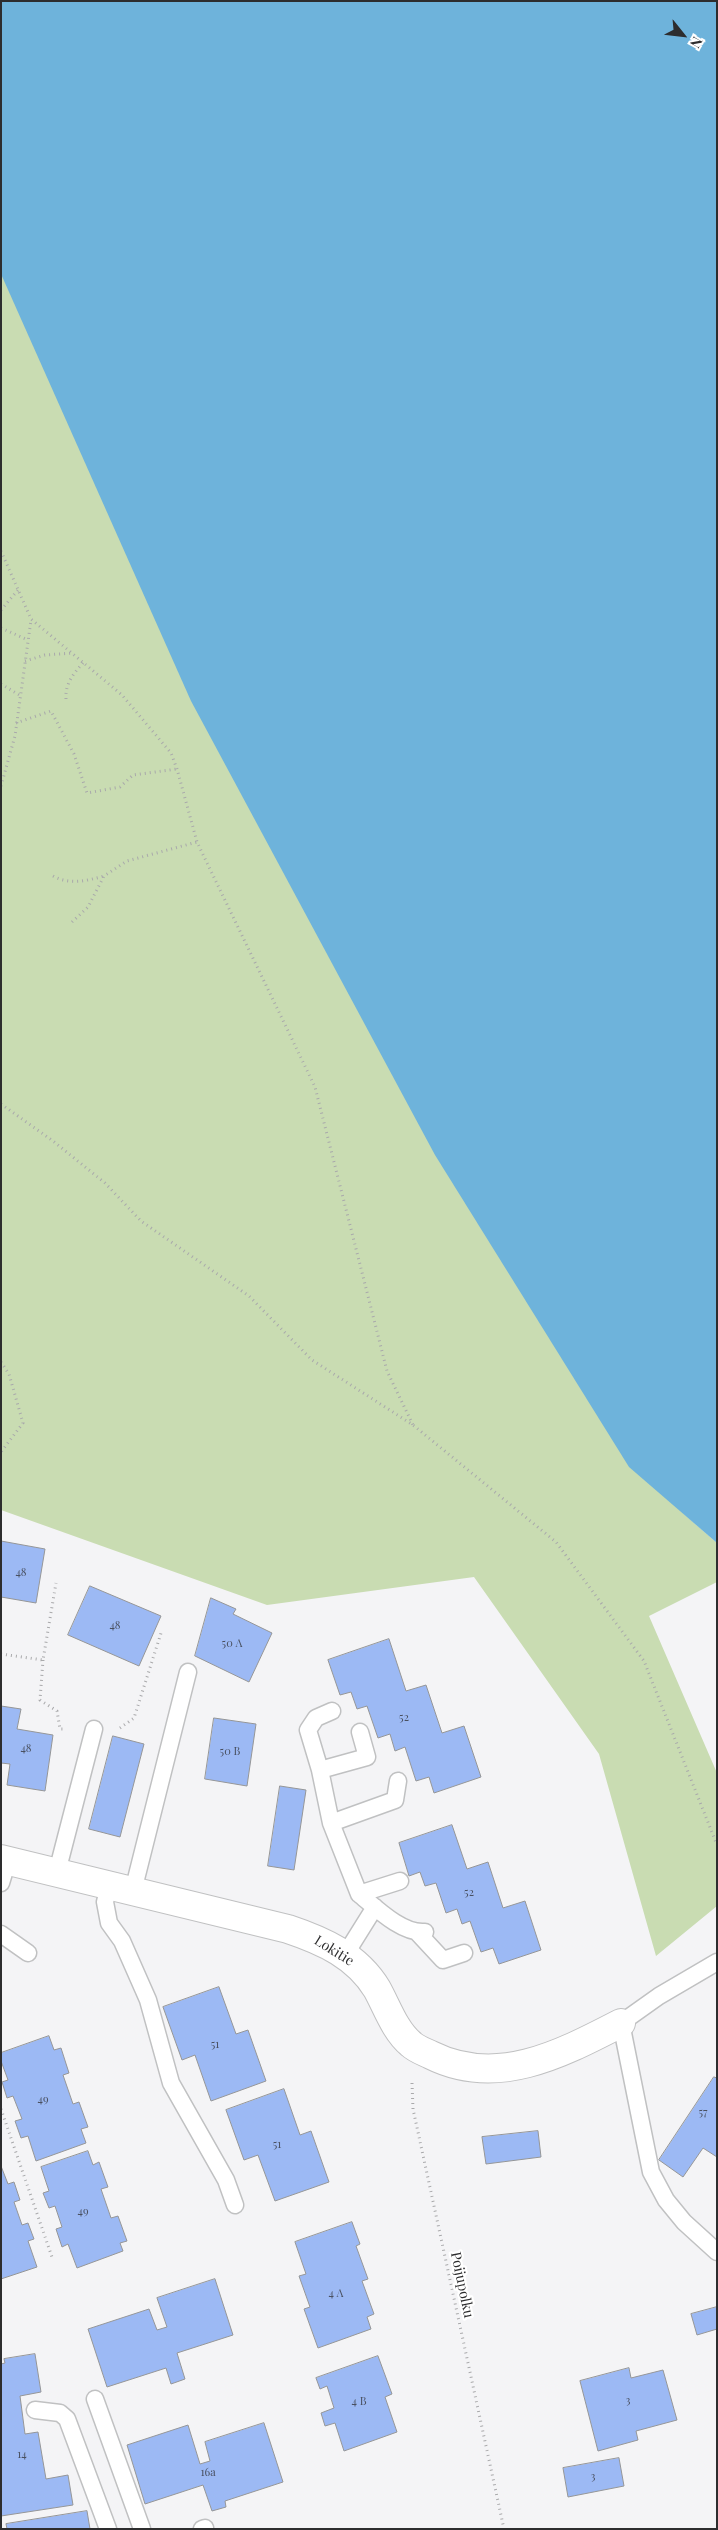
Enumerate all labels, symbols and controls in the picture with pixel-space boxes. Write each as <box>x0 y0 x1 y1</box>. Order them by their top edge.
north arrow <box>658 10 708 60</box>
text: N <box>686 33 707 52</box>
house number: 48 <box>15 1566 27 1580</box>
house number: 48 <box>109 1619 121 1633</box>
house number: 50 A <box>222 1637 242 1651</box>
house number: 52 <box>399 1711 409 1725</box>
house number: 48 <box>20 1742 32 1756</box>
house number: 50 B <box>220 1745 240 1759</box>
house number: 52 <box>464 1886 474 1900</box>
street label: Lokitie <box>311 1932 357 1970</box>
house number: 51 <box>211 2038 219 2052</box>
house number: 49 <box>37 2093 49 2107</box>
house number: 57 <box>698 2106 708 2120</box>
house number: 51 <box>273 2138 281 2152</box>
house number: 49 <box>77 2205 89 2219</box>
street label: Poijupolku <box>447 2250 477 2320</box>
house number: 4 A <box>328 2287 344 2301</box>
house number: 3 <box>626 2394 630 2408</box>
house number: 4 B <box>351 2395 367 2409</box>
house number: 14 <box>17 2448 27 2462</box>
house number: 16a <box>200 2466 216 2480</box>
house number: 3 <box>591 2470 595 2484</box>

